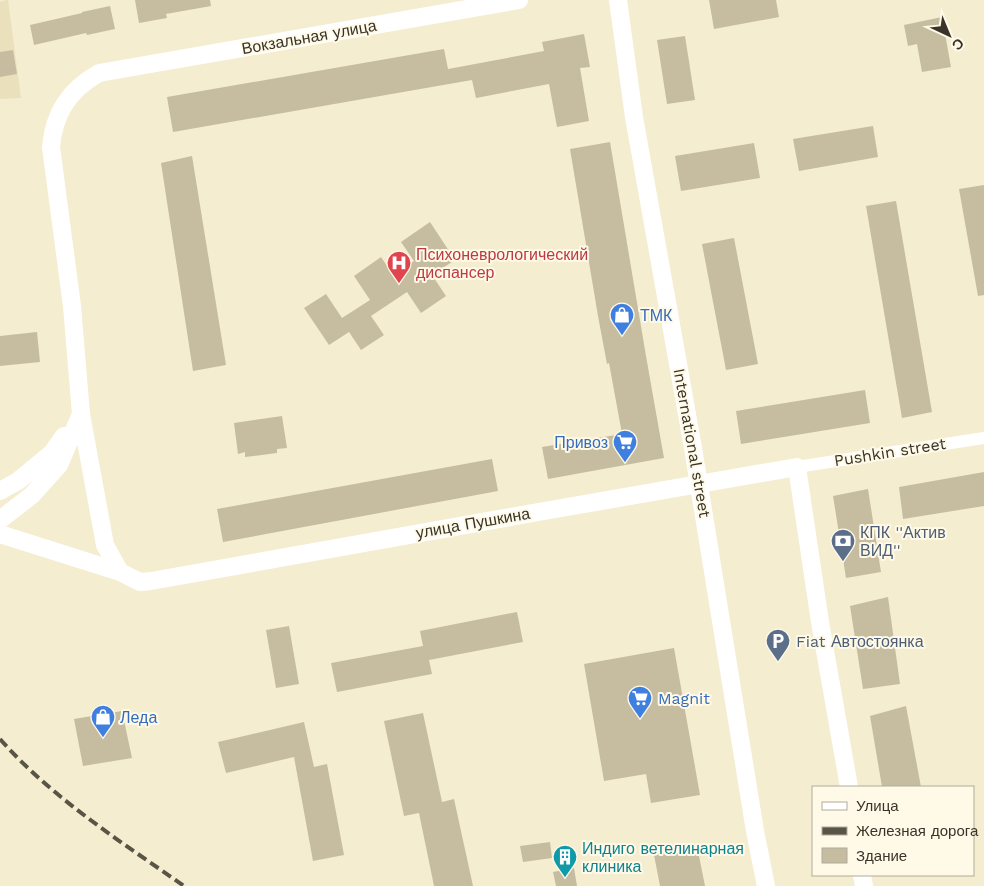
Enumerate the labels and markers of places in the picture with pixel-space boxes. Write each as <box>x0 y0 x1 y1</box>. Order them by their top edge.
place label: Психоневрологический диспансер <box>416 245 588 282</box>
hospital icon: Психоневрологический диспансер <box>386 250 412 284</box>
shop icon: ТМК <box>609 302 635 336</box>
place label: ТМК <box>640 306 673 325</box>
supermarket icon: Привоз <box>612 429 638 463</box>
place label: Привоз <box>554 433 608 452</box>
place label: КПК ''Актив ВИД'' <box>860 523 946 560</box>
bank icon: КПК ''Актив ВИД'' <box>830 528 856 562</box>
parking icon: Fiat Автостоянка <box>765 628 791 662</box>
place label: Fiat Автостоянка <box>796 632 924 651</box>
supermarket icon: Magnit <box>627 685 653 719</box>
place label: Magnit <box>658 689 710 708</box>
shop icon: Леда <box>90 704 116 738</box>
place label: Леда <box>120 708 157 727</box>
place label: Индиго ветелинарная клиника <box>582 839 744 876</box>
building icon: Индиго ветелинарная клиника <box>552 844 578 878</box>

